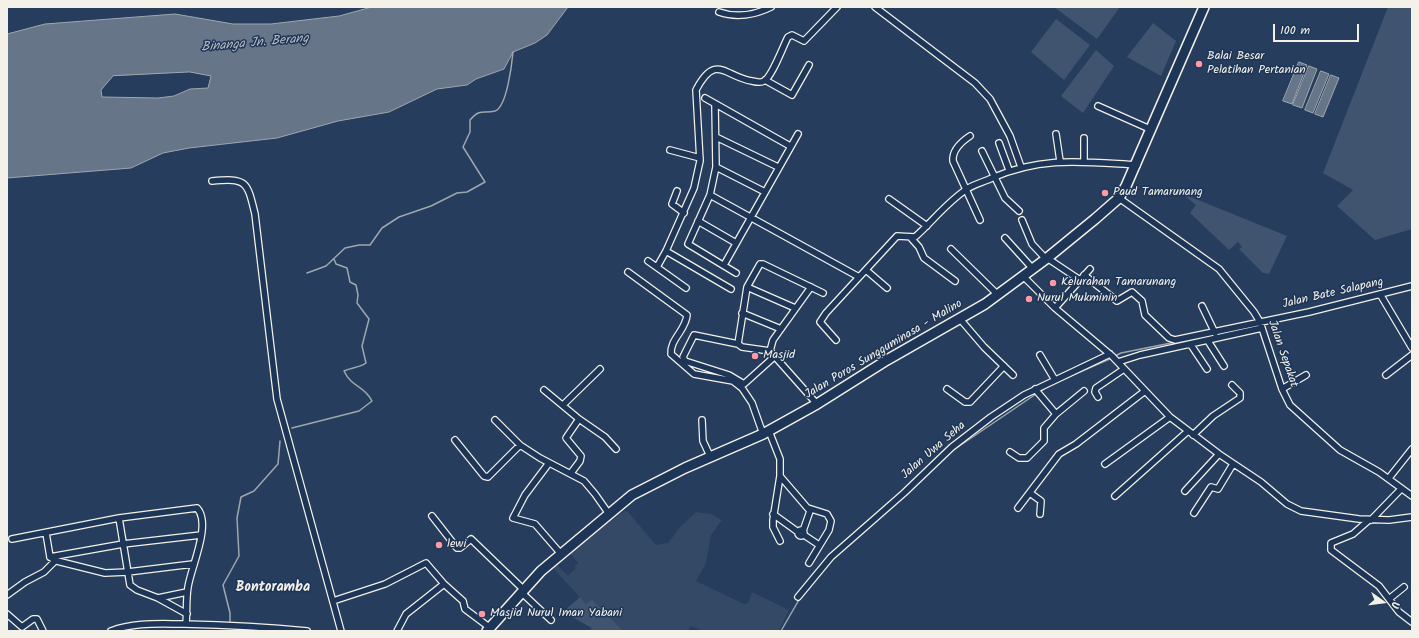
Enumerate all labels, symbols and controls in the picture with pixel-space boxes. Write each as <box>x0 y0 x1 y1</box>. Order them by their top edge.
scale bar <box>1275 16 1361 42</box>
text: 100 m <box>1280 21 1310 40</box>
water label: Binanga Jn. Berang <box>201 32 309 56</box>
place label: Balai Besar Pelatihan Pertanian <box>1207 50 1306 78</box>
marker: Balai Besar Pelatihan Pertanian <box>1194 59 1204 69</box>
place label: Paud Tamarunang <box>1113 186 1203 200</box>
marker: Paud Tamarunang <box>1100 188 1110 198</box>
street label: Jalan Bate Salapang <box>1281 275 1385 313</box>
place label: Kelurahan Tamarunang <box>1061 276 1176 290</box>
marker: Kelurahan Tamarunang <box>1048 278 1058 288</box>
place label: Nurul Mukminin <box>1037 292 1117 306</box>
marker: Nurul Mukminin <box>1024 294 1034 304</box>
street label: Jalan Poros Sungguminasa - Malino <box>803 297 965 403</box>
street label: Jalan Sepakat <box>1264 319 1300 389</box>
place label: Masjid <box>763 349 795 363</box>
marker: Masjid <box>750 351 760 361</box>
street label: Jalan Uwa Seha <box>899 419 969 483</box>
place label: lewi <box>447 538 466 552</box>
marker: lewi <box>434 540 444 550</box>
district label: Bontoramba <box>236 581 310 597</box>
north arrow <box>1363 582 1403 622</box>
text: U <box>1385 600 1404 610</box>
place label: Masjid Nurul Iman Yabani <box>490 607 622 621</box>
marker: Masjid Nurul Iman Yabani <box>477 609 487 619</box>

